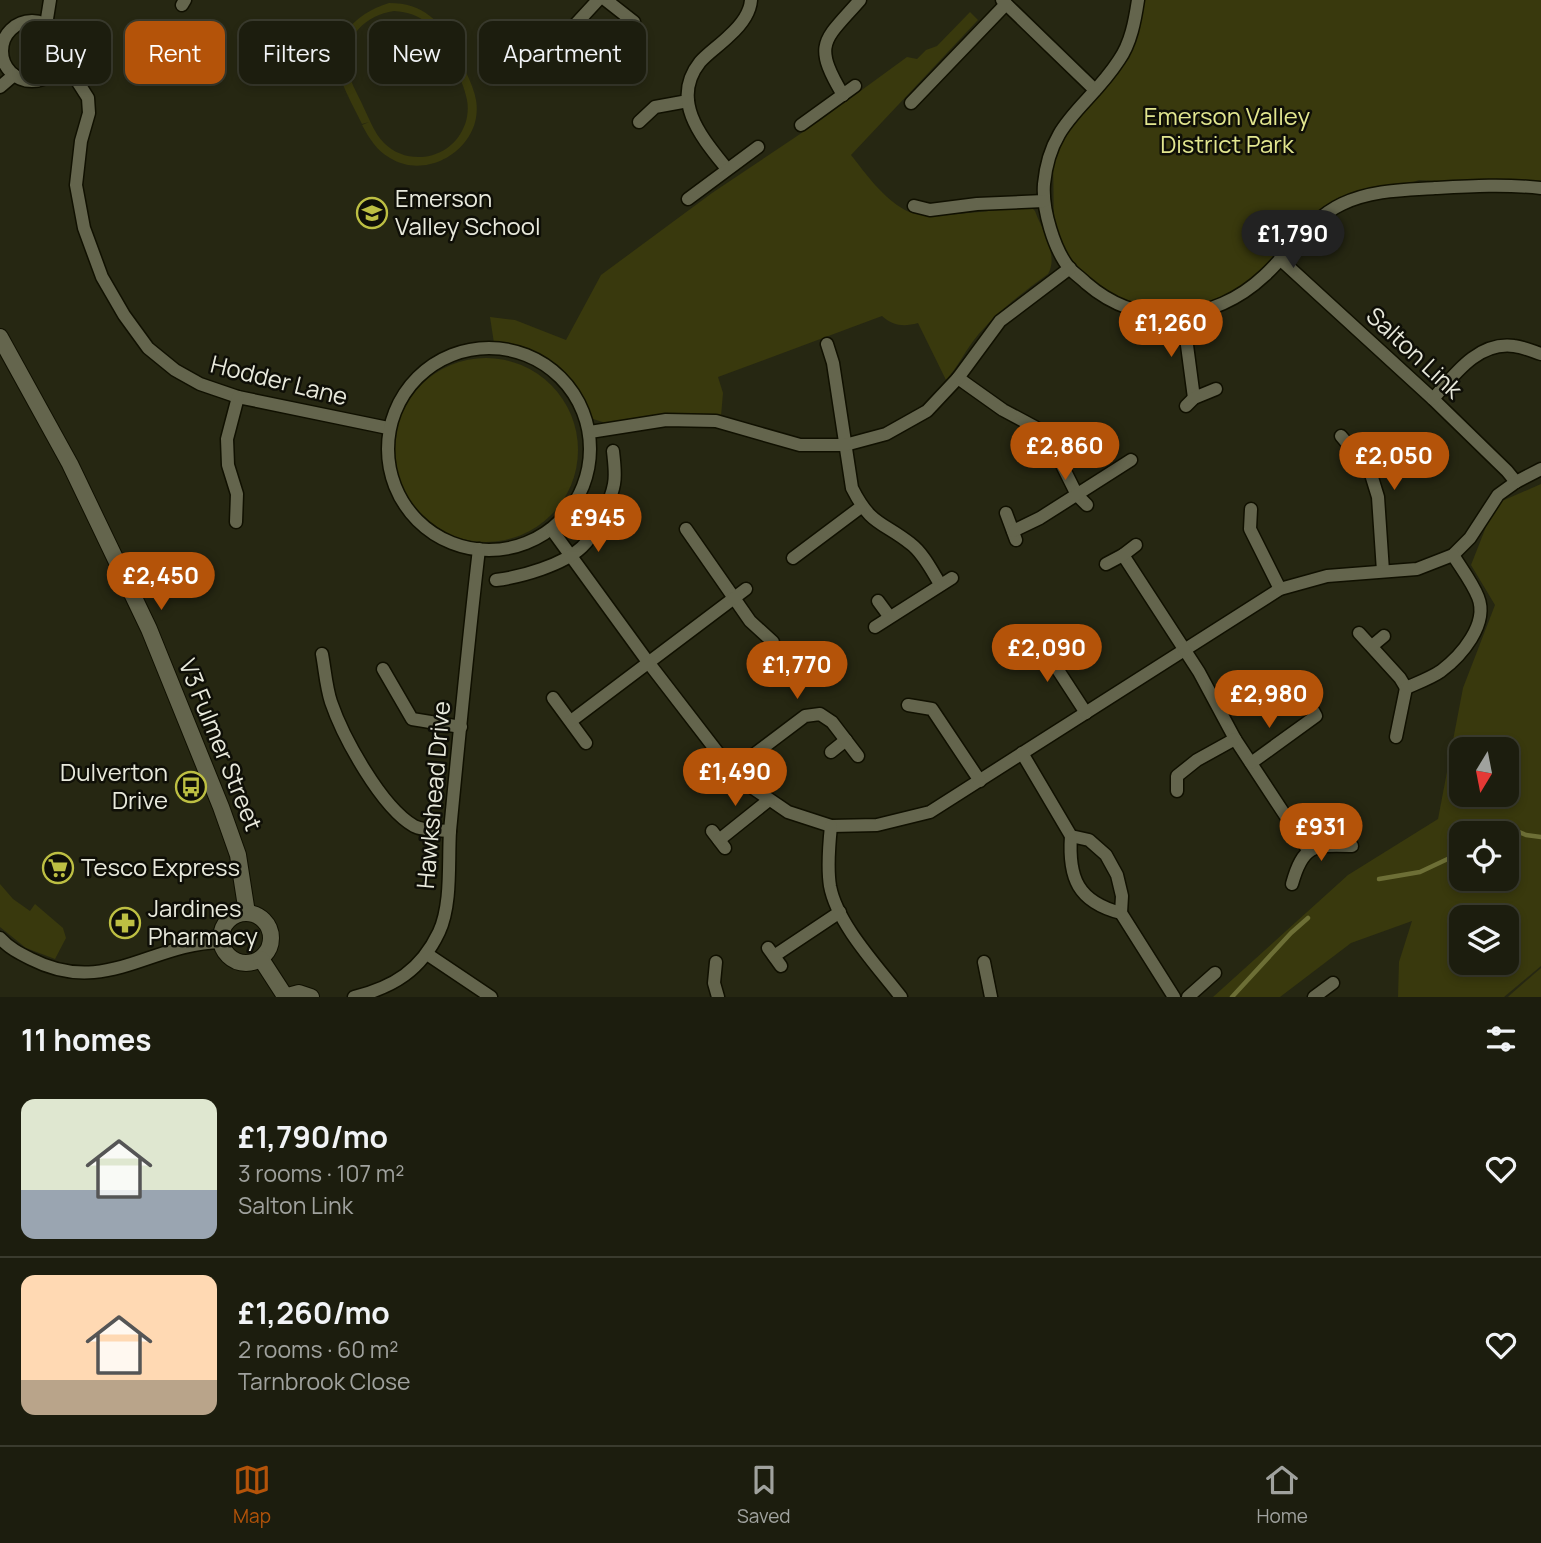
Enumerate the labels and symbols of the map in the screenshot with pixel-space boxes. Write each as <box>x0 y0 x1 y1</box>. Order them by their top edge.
park label: Emerson Valley District Park <box>1144 99 1311 160</box>
place label: Emerson Valley School <box>395 181 541 242</box>
school or university icon: Emerson Valley School <box>355 196 389 230</box>
pin: £1,790 <box>1236 210 1350 270</box>
street label: Salton Link <box>1360 299 1471 406</box>
pin: £1,260 <box>1114 300 1228 359</box>
street label: Hodder Lane <box>207 347 351 413</box>
pin: £2,860 <box>1008 422 1122 482</box>
pin: £2,050 <box>1337 433 1451 492</box>
pin: £945 <box>557 494 639 554</box>
pin: £2,450 <box>104 552 218 612</box>
pin: £2,090 <box>990 624 1104 684</box>
pin: £1,770 <box>740 642 854 701</box>
street label: V3 Fulmer Street <box>172 654 271 835</box>
pin: £2,980 <box>1212 670 1326 730</box>
street label: Hawkshead Drive <box>408 700 457 890</box>
north arrow <box>1449 737 1519 807</box>
pin: £1,490 <box>678 748 792 808</box>
place label: Dulverton Drive <box>60 755 168 816</box>
bus stop icon: Dulverton Drive <box>174 770 208 804</box>
pin: £931 <box>1280 804 1362 863</box>
place label: Tesco Express <box>81 850 240 883</box>
supermarket icon: Tesco Express <box>41 851 75 885</box>
place label: Jardines Pharmacy <box>148 891 258 952</box>
pharmacy icon: Jardines Pharmacy <box>108 906 142 940</box>

